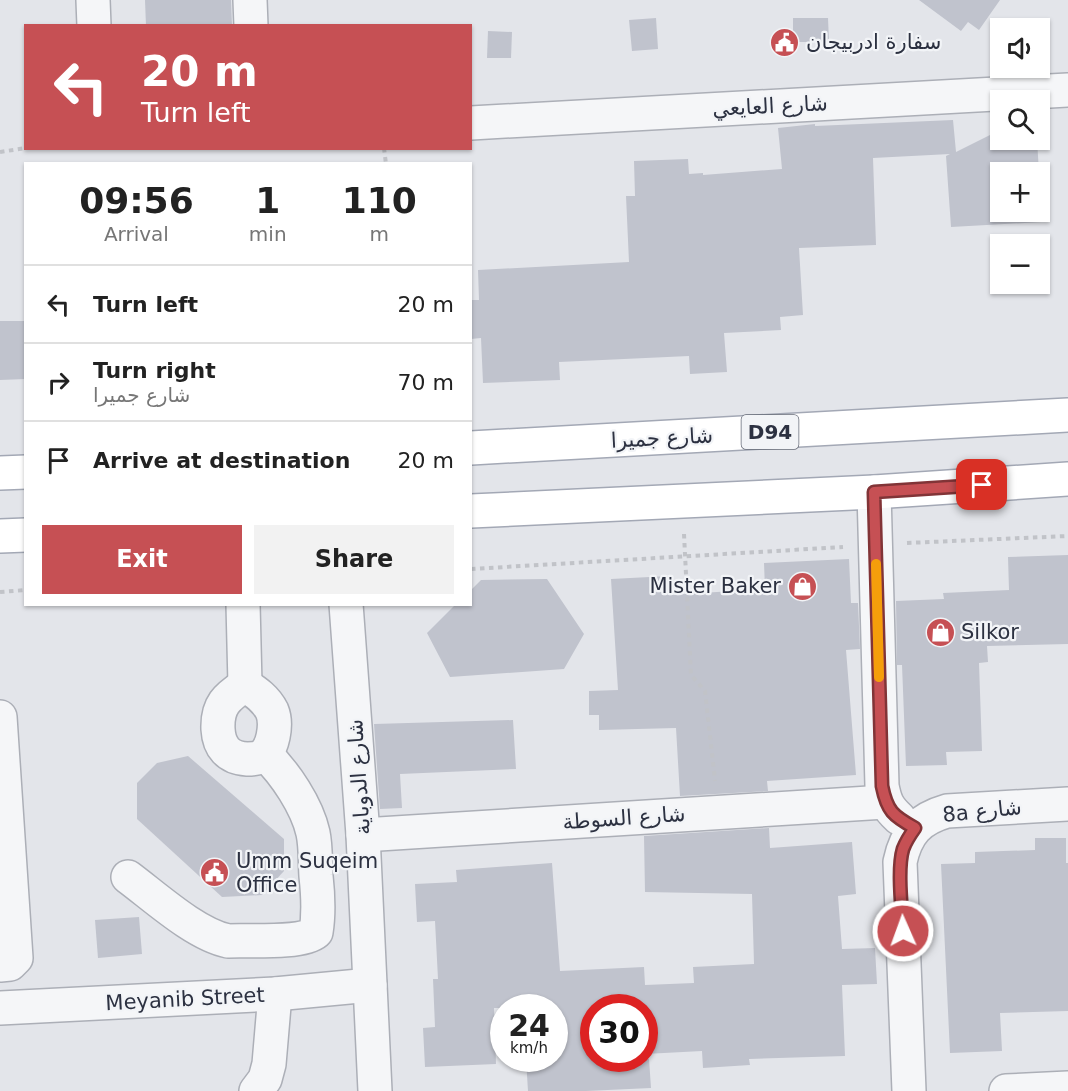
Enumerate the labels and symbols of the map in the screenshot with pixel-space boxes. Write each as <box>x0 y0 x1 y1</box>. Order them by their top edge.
public building icon: سفارة ادربيجان <box>769 26 801 58</box>
place label: سفارة ادربيجان <box>806 30 941 54</box>
street label: شارع العايعي <box>712 91 828 121</box>
road number: D94 <box>742 415 798 449</box>
street label: شارع جميرا <box>610 423 714 453</box>
pin <box>956 459 1007 510</box>
shop icon: Mister Baker <box>786 570 818 602</box>
place label: Mister Baker <box>649 574 781 598</box>
shop icon: Silkor <box>924 616 956 648</box>
place label: Silkor <box>961 620 1019 644</box>
street label: شارع الدوباية <box>343 718 375 836</box>
street label: 8a شارع <box>941 795 1023 827</box>
street label: شارع السوطة <box>562 802 686 834</box>
place label: Umm Suqeim Office <box>236 849 378 897</box>
public building icon: Umm Suqeim Office <box>199 857 231 889</box>
position arrow <box>871 899 935 963</box>
street label: Meyanib Street <box>105 983 265 1015</box>
speed limit sign: 30 <box>580 994 658 1072</box>

